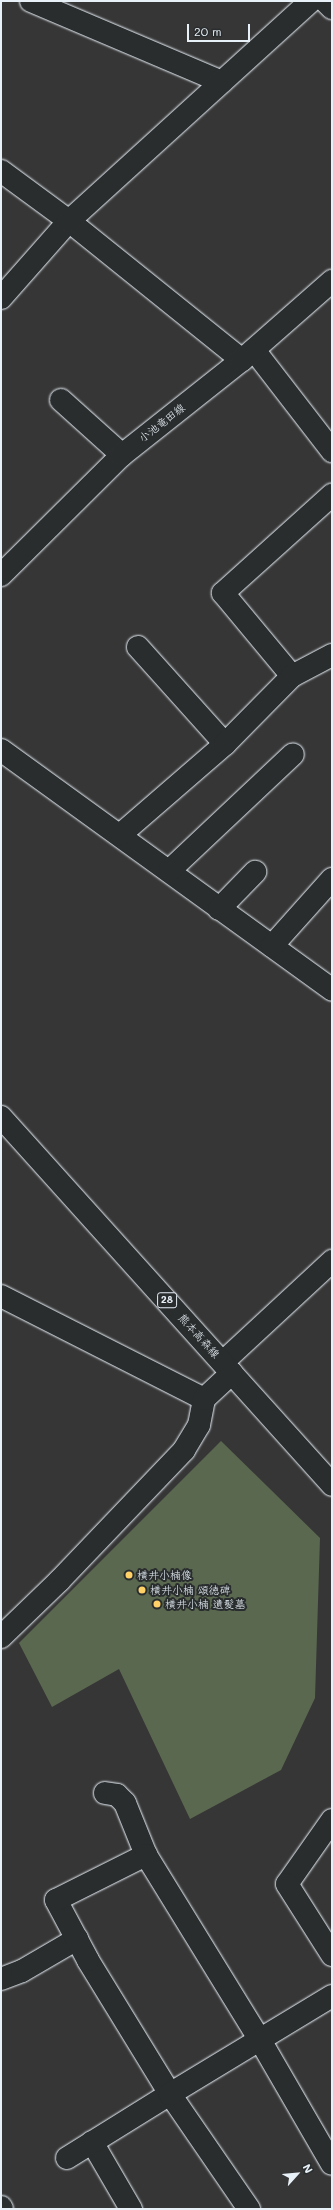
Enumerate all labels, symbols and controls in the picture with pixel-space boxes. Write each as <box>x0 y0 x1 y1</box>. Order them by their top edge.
scale bar <box>189 16 252 42</box>
text: 20 m <box>194 23 222 39</box>
street label: 小池竜田線 <box>136 401 188 445</box>
road number: 28 <box>157 1292 177 1308</box>
street label: 熊本高森線 <box>176 1311 222 1361</box>
place label: 横井小楠像 <box>137 1568 192 1582</box>
marker: 横井小楠像 <box>124 1570 134 1580</box>
place label: 横井小楠 頌徳碑 <box>150 1583 231 1597</box>
marker: 横井小楠 頌徳碑 <box>137 1585 147 1595</box>
place label: 横井小楠 遺髪墓 <box>165 1597 246 1611</box>
marker: 横井小楠 遺髪墓 <box>152 1599 162 1609</box>
north arrow <box>277 2154 317 2194</box>
text: N <box>300 2161 317 2175</box>

